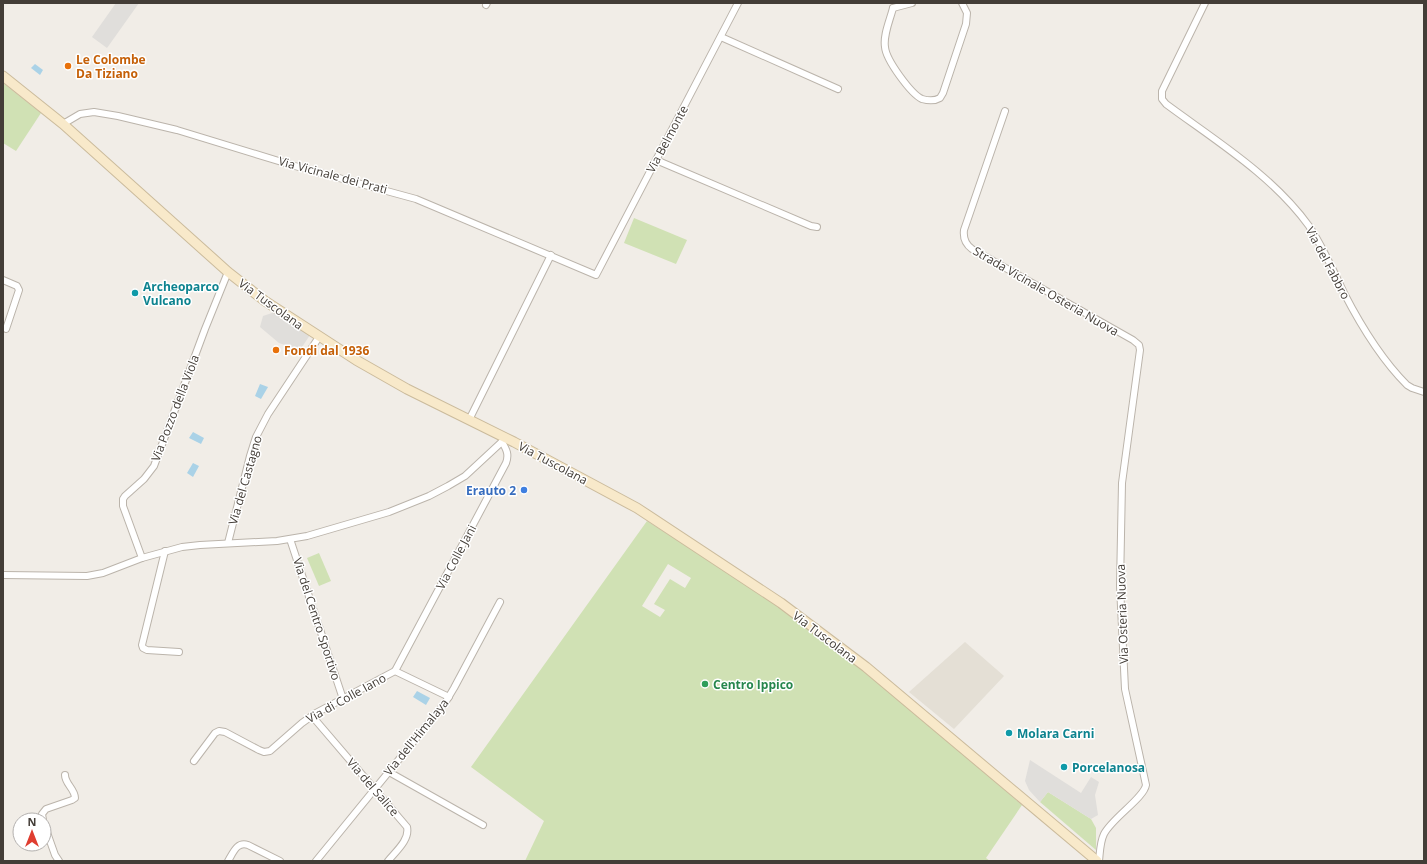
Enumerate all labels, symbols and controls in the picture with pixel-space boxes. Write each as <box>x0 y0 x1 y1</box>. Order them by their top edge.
place label: Le Colombe Da Tiziano <box>76 51 146 82</box>
marker: Le Colombe Da Tiziano <box>63 61 73 71</box>
street label: Via Belmonte <box>642 102 692 176</box>
street label: Via Vicinale dei Prati <box>277 152 389 198</box>
street label: Via del Fabbro <box>1302 224 1354 302</box>
street label: Strada Vicinale Osteria Nuova <box>970 242 1122 340</box>
street label: Via Tuscolana <box>235 275 307 333</box>
place label: Archeoparco Vulcano <box>143 278 219 309</box>
marker: Archeoparco Vulcano <box>130 288 140 298</box>
place label: Fondi dal 1936 <box>284 342 369 359</box>
marker: Fondi dal 1936 <box>271 345 281 355</box>
street label: Via Pozzo della Viola <box>147 352 203 464</box>
street label: Via del Castagno <box>224 433 266 527</box>
street label: Via Tuscolana <box>515 438 591 488</box>
place label: Erauto 2 <box>466 482 516 499</box>
marker: Erauto 2 <box>519 485 529 495</box>
street label: Via Colle Jani <box>432 522 480 592</box>
street label: Via del Centro Sportivo <box>289 556 345 682</box>
street label: Via Osteria Nuova <box>1112 564 1132 664</box>
street label: Via Tuscolana <box>789 607 861 667</box>
street label: Via di Colle Iano <box>303 669 389 727</box>
place label: Centro Ippico <box>713 676 793 693</box>
marker: Centro Ippico <box>700 679 710 689</box>
street label: Via dell'Himalaya <box>380 695 452 779</box>
place label: Molara Carni <box>1017 725 1094 742</box>
marker: Molara Carni <box>1004 728 1014 738</box>
street label: Via del Salice <box>343 754 403 820</box>
place label: Porcelanosa <box>1072 759 1145 776</box>
marker: Porcelanosa <box>1059 762 1069 772</box>
north arrow <box>12 812 52 852</box>
text: N <box>28 814 36 829</box>

